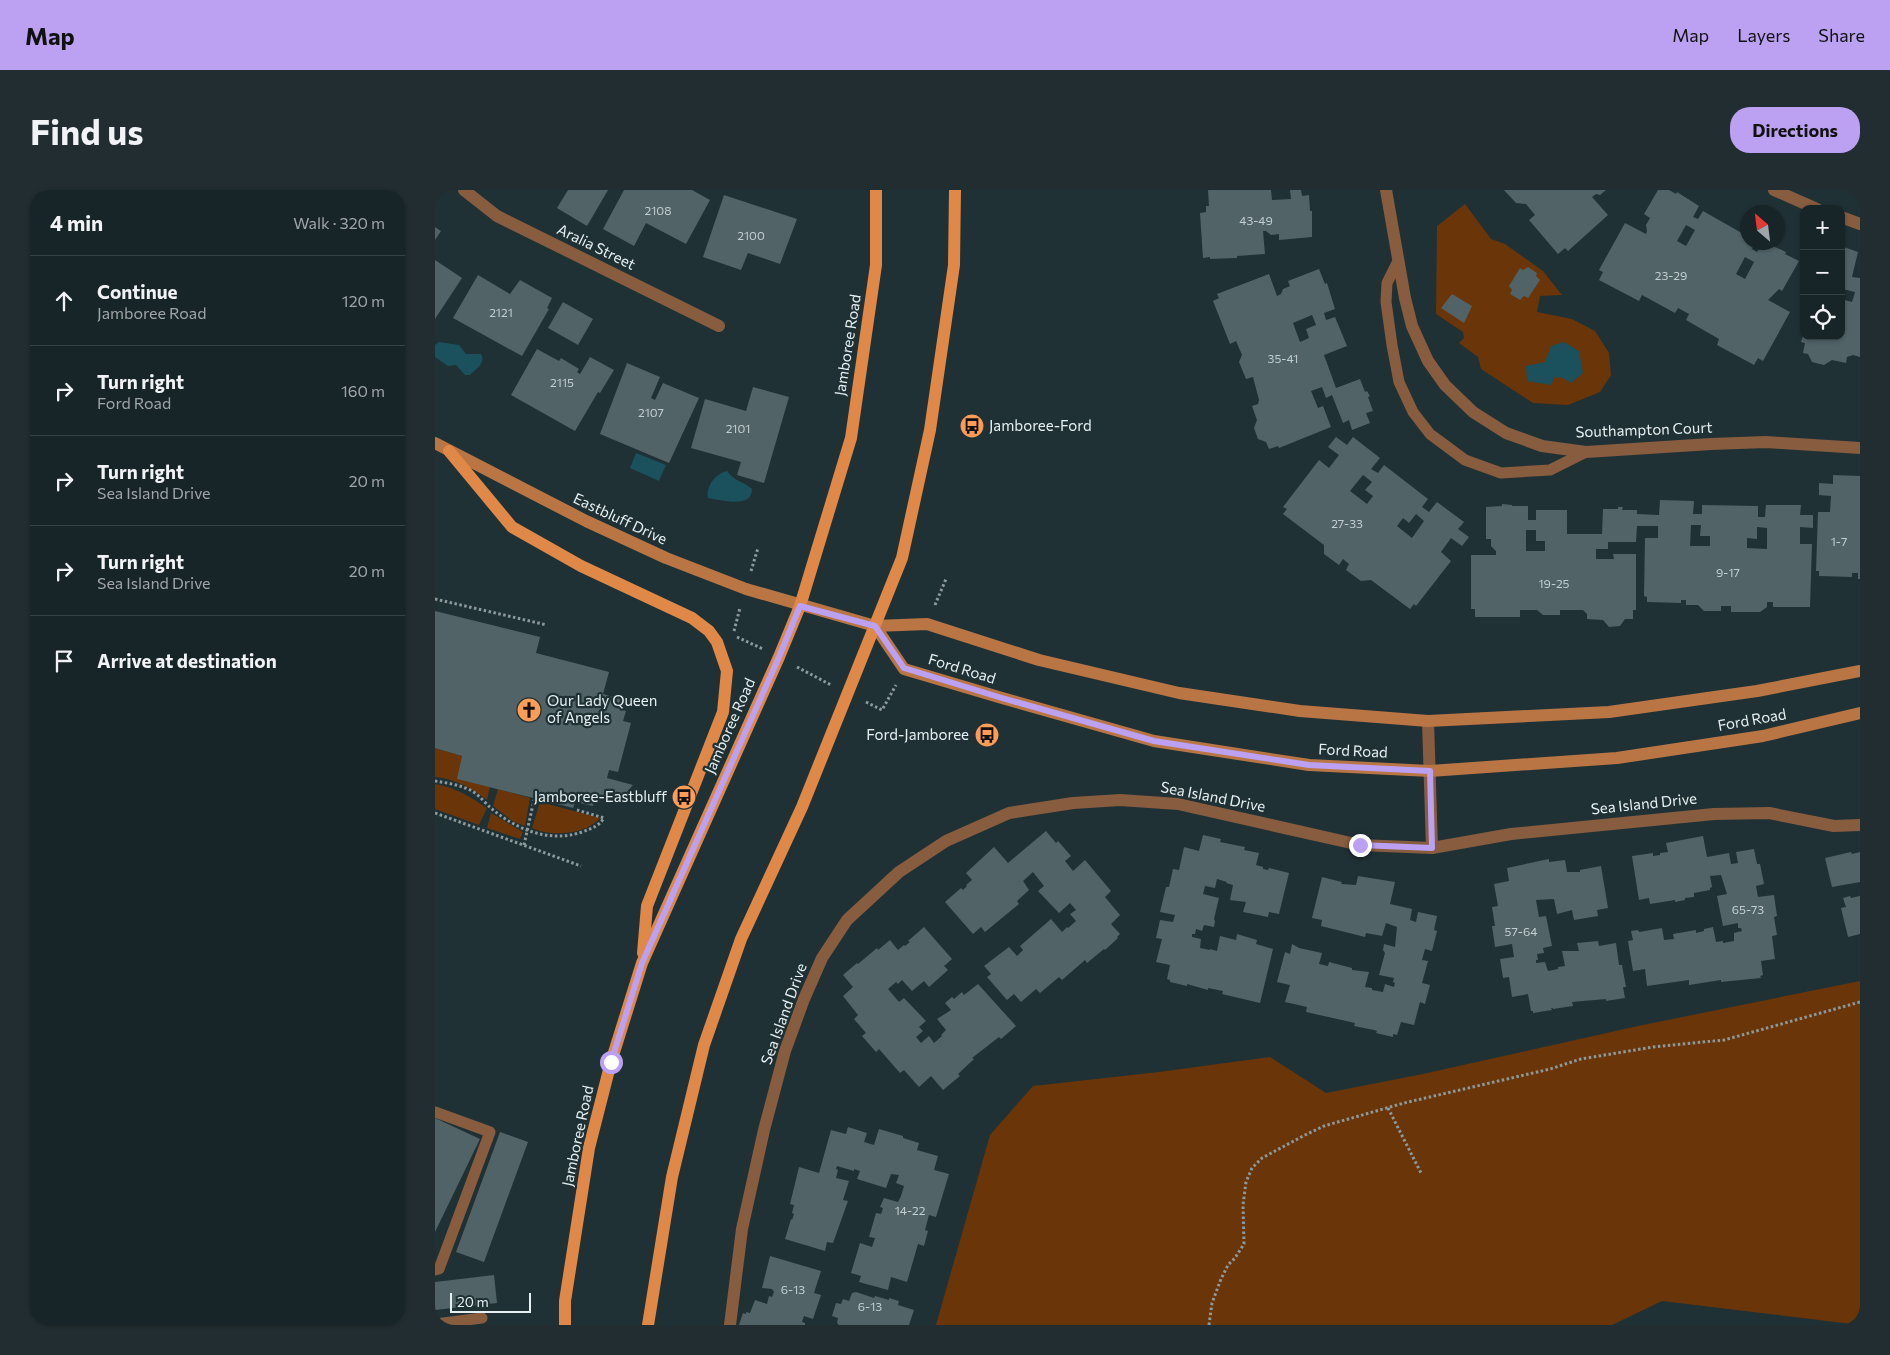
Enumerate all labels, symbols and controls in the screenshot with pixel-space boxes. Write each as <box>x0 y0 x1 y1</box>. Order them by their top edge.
text: Map <box>25 21 75 50</box>
text: Map <box>1672 24 1709 46</box>
text: Layers <box>1737 24 1790 46</box>
text: Share <box>1818 24 1865 46</box>
button: Directions <box>1730 107 1860 153</box>
text: Find us <box>30 109 144 152</box>
house number: 2108 <box>645 203 671 217</box>
north arrow <box>1740 205 1785 250</box>
map controls <box>1800 205 1845 340</box>
button: + <box>1800 205 1845 250</box>
text: 4 min <box>50 210 103 235</box>
text: Walk · 320 m <box>293 213 385 232</box>
house number: 43-49 <box>1239 213 1273 227</box>
street label: Aralia Street <box>554 219 639 273</box>
house number: 2100 <box>737 228 765 242</box>
button: − <box>1800 250 1845 295</box>
house number: 23-29 <box>1655 268 1687 282</box>
text: Continue <box>97 280 177 303</box>
icon: ahead <box>50 287 78 315</box>
text: 120 m <box>342 291 385 310</box>
street label: Jamboree Road <box>830 293 864 397</box>
button: locate <box>1800 295 1845 340</box>
text: Jamboree Road <box>97 303 206 322</box>
house number: 2121 <box>489 305 513 319</box>
house number: 35-41 <box>1268 351 1298 365</box>
text: Turn right <box>97 370 184 393</box>
house number: 2115 <box>550 375 574 389</box>
icon: right <box>50 377 78 405</box>
text: 160 m <box>341 381 385 400</box>
text: Ford Road <box>97 393 171 412</box>
house number: 2107 <box>638 405 664 419</box>
bus stop icon: Jamboree-Ford <box>959 413 985 439</box>
place label: Jamboree-Ford <box>989 416 1092 434</box>
street label: Southampton Court <box>1575 418 1713 440</box>
house number: 2101 <box>726 421 750 435</box>
text: Turn right <box>97 460 184 483</box>
icon: right <box>50 467 78 495</box>
text: 20 m <box>349 471 385 490</box>
text: Sea Island Drive <box>97 483 211 502</box>
street label: Eastbluff Drive <box>571 489 670 548</box>
house number: 27-33 <box>1331 516 1363 530</box>
house number: 1-7 <box>1831 534 1847 548</box>
text: Turn right <box>97 550 184 573</box>
icon: right <box>50 557 78 585</box>
text: 20 m <box>349 561 385 580</box>
house number: 9-17 <box>1716 565 1740 579</box>
text: Sea Island Drive <box>97 573 211 592</box>
house number: 19-25 <box>1538 576 1570 590</box>
icon: arrive <box>50 647 78 675</box>
text: Arrive at destination <box>97 649 277 672</box>
street label: Ford Road <box>926 649 998 687</box>
street label: Jamboree Road <box>700 675 758 776</box>
place label: Our Lady Queen of Angels <box>547 691 657 726</box>
church icon: Our Lady Queen of Angels <box>516 697 542 723</box>
street label: Ford Road <box>1716 704 1788 734</box>
bus stop icon: Ford-Jamboree <box>974 722 1000 748</box>
place label: Ford-Jamboree <box>866 725 969 743</box>
street label: Ford Road <box>1318 739 1388 761</box>
street label: Sea Island Drive <box>1159 777 1267 815</box>
bus stop icon: Jamboree-Eastbluff <box>671 784 697 810</box>
place label: Jamboree-Eastbluff <box>534 787 667 805</box>
street label: Sea Island Drive <box>1590 788 1698 818</box>
route end <box>1349 834 1372 857</box>
house number: 65-73 <box>1732 902 1764 916</box>
house number: 57-64 <box>1505 924 1537 938</box>
street label: Sea Island Drive <box>756 960 810 1067</box>
route start <box>600 1051 623 1074</box>
street label: Jamboree Road <box>558 1084 596 1188</box>
house number: 14-22 <box>895 1203 926 1217</box>
house number: 6-13 <box>781 1282 805 1296</box>
scale bar <box>450 1290 531 1313</box>
text: 20 m <box>457 1293 489 1310</box>
house number: 6-13 <box>858 1299 882 1313</box>

